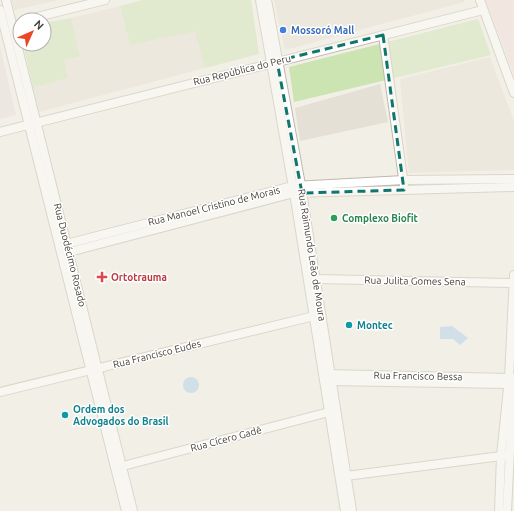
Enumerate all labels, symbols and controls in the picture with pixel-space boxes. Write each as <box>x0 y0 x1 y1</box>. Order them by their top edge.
north arrow <box>12 12 52 52</box>
text: N <box>32 18 46 32</box>
marker: Mossoró Mall <box>278 25 288 35</box>
place label: Mossoró Mall <box>291 25 354 36</box>
street label: Rua República do Peru <box>192 53 292 87</box>
street label: Rua Manoel Cristino de Morais <box>147 184 281 228</box>
street label: Rua Raimundo Leão de Moura <box>296 188 328 322</box>
street label: Rua Duodécimo Rosado <box>52 202 88 308</box>
marker: Complexo Biofit <box>329 213 339 223</box>
place label: Complexo Biofit <box>342 213 419 224</box>
marker: Ortotrauma <box>96 271 108 283</box>
place label: Ortotrauma <box>111 272 167 283</box>
street label: Rua Julita Gomes Sena <box>364 275 466 287</box>
marker: Montec <box>344 320 354 330</box>
place label: Montec <box>357 320 393 331</box>
street label: Rua Francisco Eudes <box>112 338 202 370</box>
street label: Rua Francisco Bessa <box>373 370 463 382</box>
place label: Ordem dos Advogados do Brasil <box>73 404 169 427</box>
marker: Ordem dos Advogados do Brasil <box>60 410 70 420</box>
street label: Rua Cícero Gadê <box>189 424 263 454</box>

